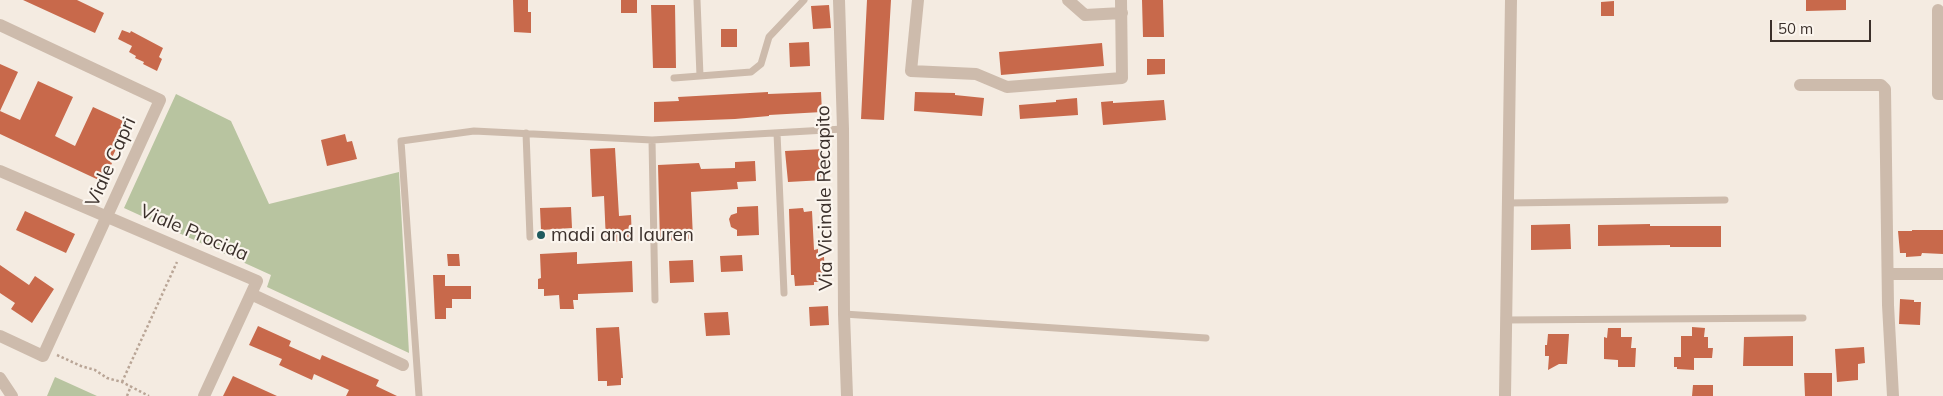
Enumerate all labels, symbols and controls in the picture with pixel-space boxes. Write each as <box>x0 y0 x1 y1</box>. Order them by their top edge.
scale bar <box>1773 10 1874 42</box>
text: 50 m <box>1778 19 1813 38</box>
street label: Via Vicinale Recapito <box>812 105 838 291</box>
street label: Viale Capri <box>81 114 141 210</box>
street label: Viale Procida <box>136 200 252 266</box>
place label: madi and lauren <box>551 224 694 246</box>
marker: madi and lauren <box>535 229 547 241</box>

